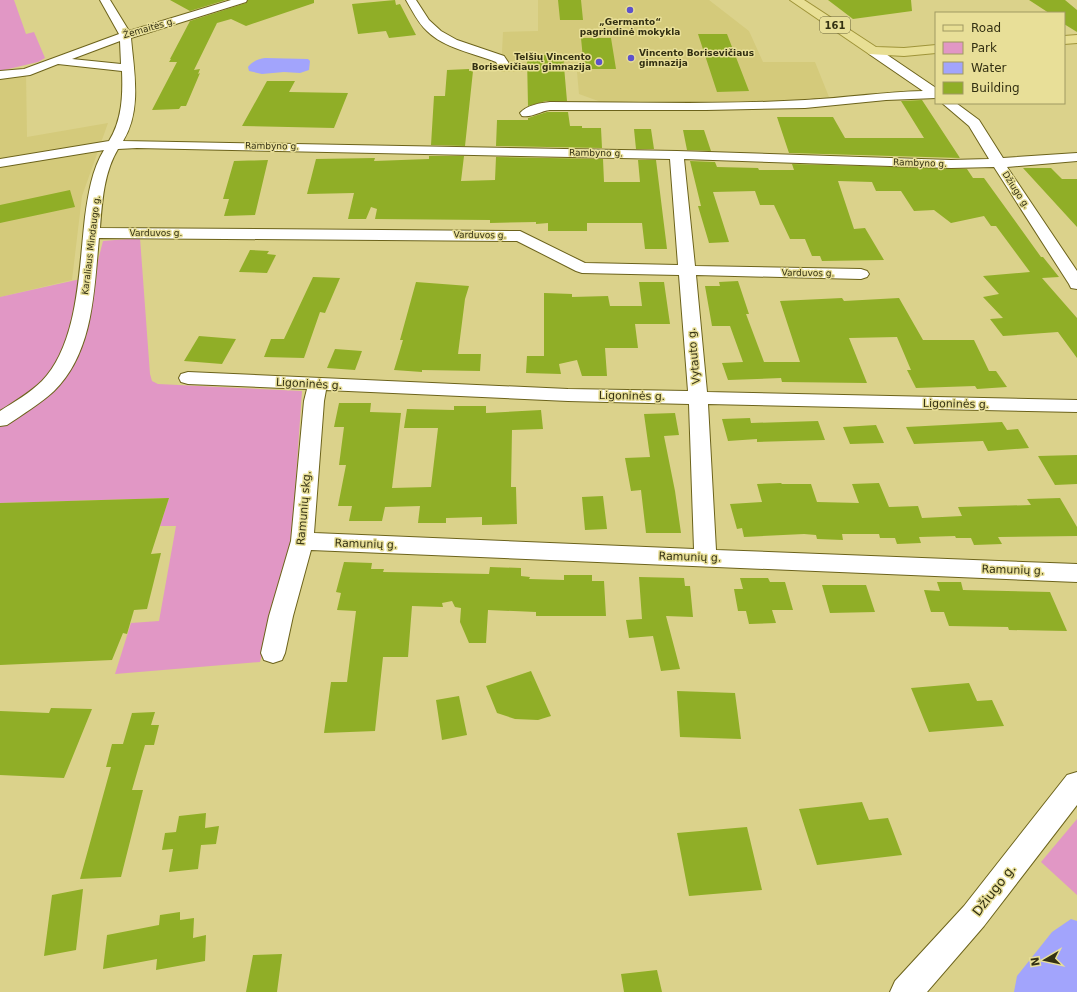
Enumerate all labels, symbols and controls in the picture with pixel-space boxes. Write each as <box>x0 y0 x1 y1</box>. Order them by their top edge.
marker: „Germanto“ pagrindinė mokykla <box>625 5 635 15</box>
legend <box>935 12 1065 104</box>
street label: Žemaitės g. <box>122 15 176 40</box>
place label: „Germanto“ pagrindinė mokykla <box>580 17 680 37</box>
road number: 161 <box>820 17 850 33</box>
text: Road <box>971 21 1001 35</box>
text: Park <box>971 41 997 55</box>
place label: Vincento Borisevičiaus gimnazija <box>639 48 754 68</box>
place label: Telšių Vincento Borisevičiaus gimnazija <box>472 52 591 72</box>
marker: Vincento Borisevičiaus gimnazija <box>626 53 636 63</box>
marker: Telšių Vincento Borisevičiaus gimnazija <box>594 57 604 67</box>
text: Water <box>971 61 1007 75</box>
text: Building <box>971 81 1020 95</box>
street label: Rambyno g. <box>245 141 299 151</box>
street label: Rambyno g. <box>569 148 623 158</box>
street label: Rambyno g. <box>893 157 947 169</box>
street label: Džiugo g. <box>1000 169 1032 211</box>
street label: Karaliaus Mindaugo g. <box>80 195 102 295</box>
street label: Varduvos g. <box>130 228 182 238</box>
street label: Varduvos g. <box>453 230 507 240</box>
street label: Varduvos g. <box>781 268 835 278</box>
street label: Vytauto g. <box>685 327 703 385</box>
street label: Ligoninės g. <box>276 376 342 392</box>
street label: Ligoninės g. <box>599 389 665 403</box>
street label: Ligoninės g. <box>923 397 989 411</box>
street label: Ramunių skg. <box>294 470 314 546</box>
street label: Ramunių g. <box>334 536 398 552</box>
street label: Ramunių g. <box>658 549 722 565</box>
street label: Ramunių g. <box>981 562 1045 578</box>
street label: Džiugo g. <box>969 861 1019 919</box>
north arrow <box>1025 940 1065 980</box>
text: N <box>1028 956 1043 967</box>

